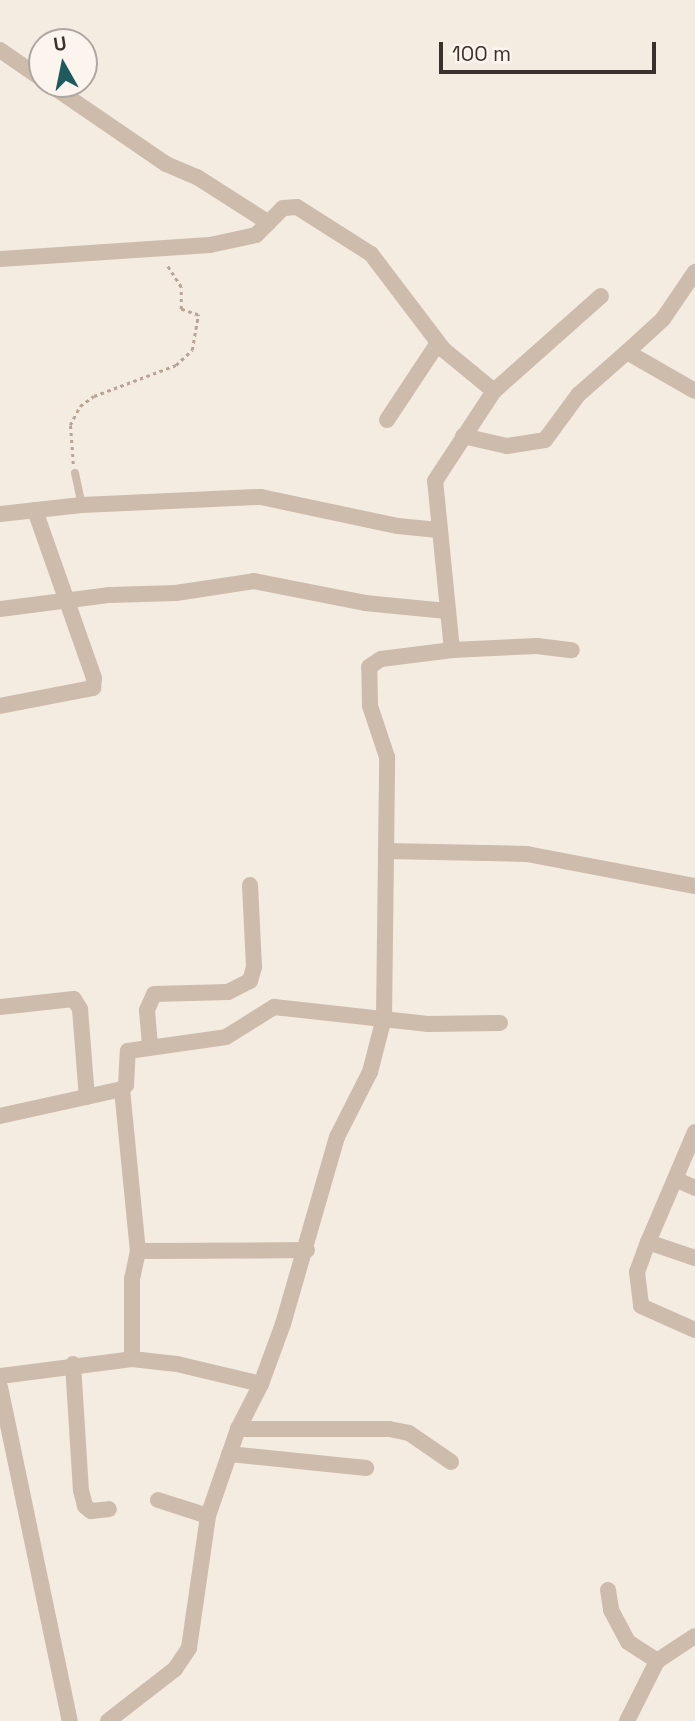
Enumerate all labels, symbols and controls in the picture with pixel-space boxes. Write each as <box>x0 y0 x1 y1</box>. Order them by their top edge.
north arrow <box>28 28 98 98</box>
scale bar <box>443 28 660 72</box>
text: U <box>52 30 68 57</box>
text: 100 m <box>452 40 511 67</box>

